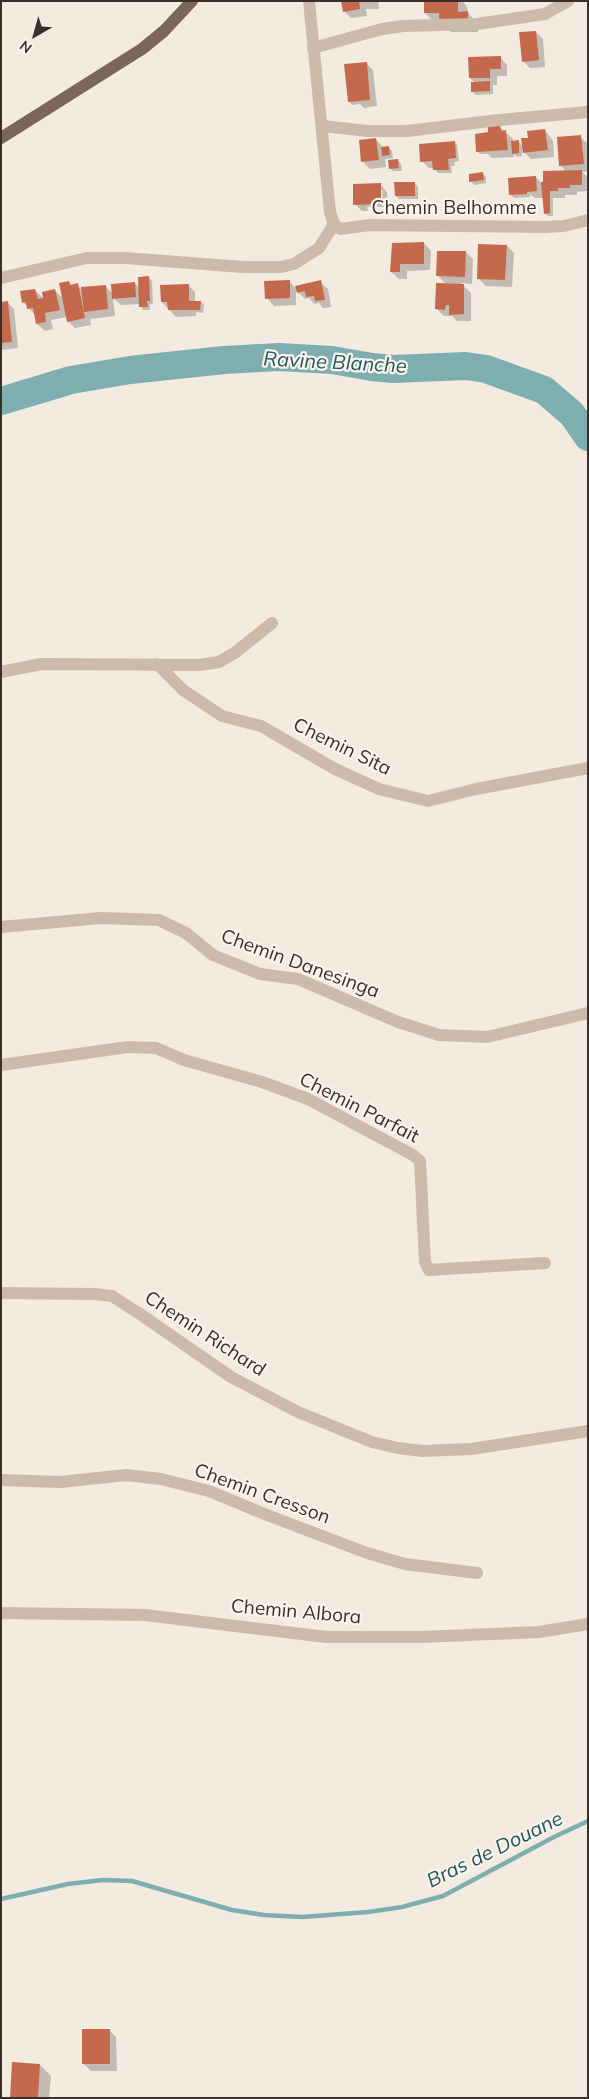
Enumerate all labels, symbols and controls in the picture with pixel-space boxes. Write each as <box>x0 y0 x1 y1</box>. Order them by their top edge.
north arrow <box>10 10 60 60</box>
text: N <box>16 36 35 57</box>
street label: Chemin Belhomme <box>371 197 537 219</box>
water label: Ravine Blanche <box>263 347 407 379</box>
street label: Chemin Sita <box>289 713 395 781</box>
street label: Chemin Danesinga <box>218 925 382 1003</box>
street label: Chemin Parfait <box>295 1068 423 1148</box>
street label: Chemin Richard <box>140 1286 270 1382</box>
street label: Chemin Cresson <box>191 1459 333 1529</box>
street label: Chemin Albora <box>230 1595 362 1629</box>
water label: Bras de Douane <box>423 1807 567 1893</box>

